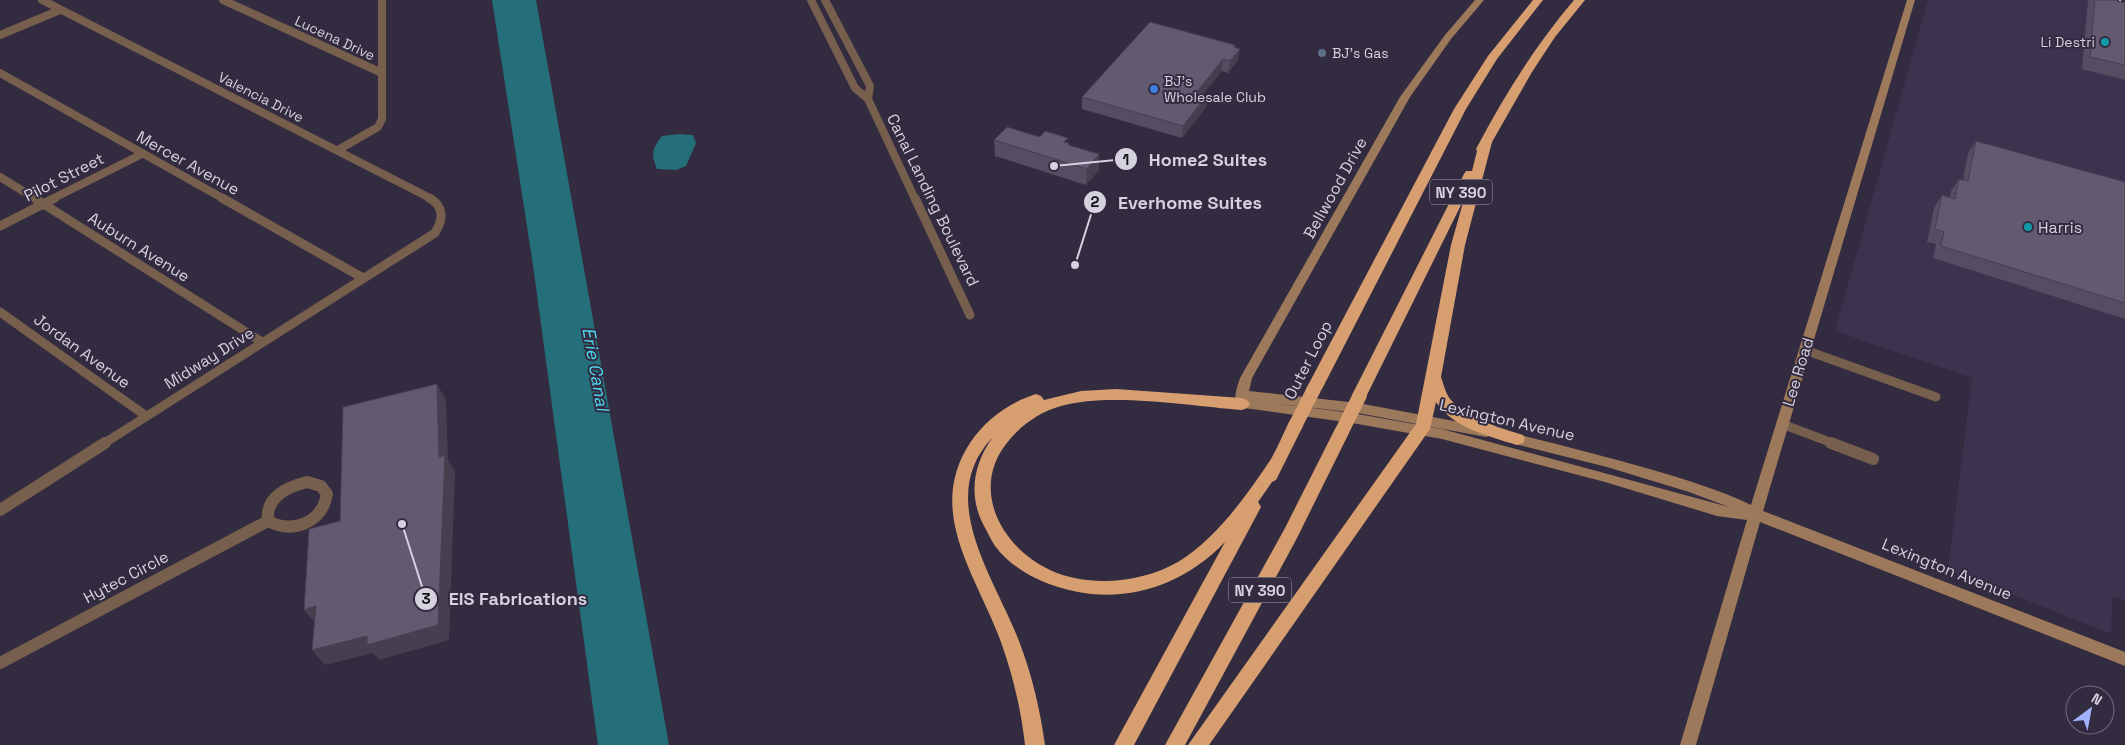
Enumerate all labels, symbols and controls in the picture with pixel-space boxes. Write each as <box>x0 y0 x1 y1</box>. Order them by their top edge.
street label: Lucena Drive <box>292 12 378 64</box>
place label: Li Destri <box>2040 33 2095 51</box>
marker: Li Destri <box>2099 36 2111 48</box>
place label: BJ's Gas <box>1332 44 1389 62</box>
marker: BJ's Gas <box>1316 47 1328 59</box>
street label: Valencia Drive <box>215 68 307 126</box>
place label: BJ's Wholesale Club <box>1164 72 1266 106</box>
marker: BJ's Wholesale Club <box>1148 83 1160 95</box>
street label: Canal Landing Boulevard <box>882 110 984 290</box>
street label: Mercer Avenue <box>133 126 243 200</box>
street label: Bellwood Drive <box>1298 133 1372 243</box>
callout: Home2 Suites <box>1114 143 1277 176</box>
street label: Pilot Street <box>20 148 108 206</box>
text: Home2 Suites <box>1149 148 1267 171</box>
text: 1 <box>1123 150 1129 169</box>
road number: NY 390 <box>1430 180 1492 204</box>
callout: Everhome Suites <box>1083 186 1272 219</box>
text: Everhome Suites <box>1118 191 1262 214</box>
text: 2 <box>1091 192 1100 211</box>
street label: Auburn Avenue <box>84 207 194 287</box>
place label: Harris <box>2038 217 2082 238</box>
marker: Harris <box>2022 221 2034 233</box>
street label: Jordan Avenue <box>30 309 134 393</box>
street label: Outer Loop <box>1279 317 1337 403</box>
street label: Midway Drive <box>160 322 258 394</box>
water label: Erie Canal <box>577 325 615 415</box>
street label: Lee Road <box>1778 335 1818 409</box>
street label: Lexington Avenue <box>1437 394 1577 446</box>
street label: Lexington Avenue <box>1879 533 2015 605</box>
street label: Hytec Circle <box>80 546 172 608</box>
road number: NY 390 <box>1229 578 1291 602</box>
callout: EIS Fabrications <box>414 583 597 616</box>
text: EIS Fabrications <box>449 587 587 610</box>
text: 3 <box>421 589 431 608</box>
north arrow <box>2065 685 2115 735</box>
text: N <box>2088 689 2106 709</box>

